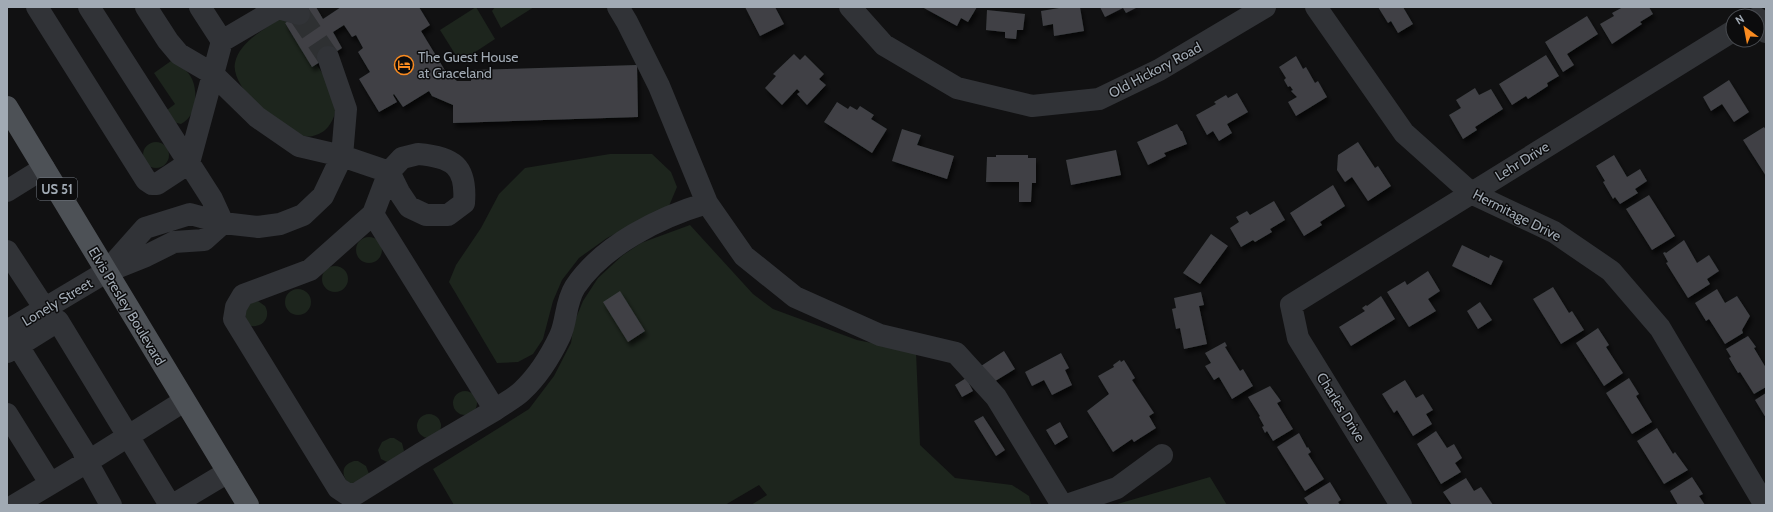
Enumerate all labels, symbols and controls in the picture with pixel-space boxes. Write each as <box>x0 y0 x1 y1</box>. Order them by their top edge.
north arrow <box>1725 8 1765 48</box>
text: N <box>1733 12 1747 28</box>
street label: Old Hickory Road <box>1105 38 1205 102</box>
place label: The Guest House at Graceland <box>418 48 518 82</box>
hotel icon: The Guest House at Graceland <box>393 54 415 76</box>
street label: Lehr Drive <box>1492 137 1552 185</box>
road number: US 51 <box>37 178 77 200</box>
street label: Hermitage Drive <box>1470 185 1564 245</box>
street label: Elvis Presley Boulevard <box>85 244 169 368</box>
street label: Lonely Street <box>19 274 96 330</box>
street label: Charles Drive <box>1313 369 1369 445</box>

